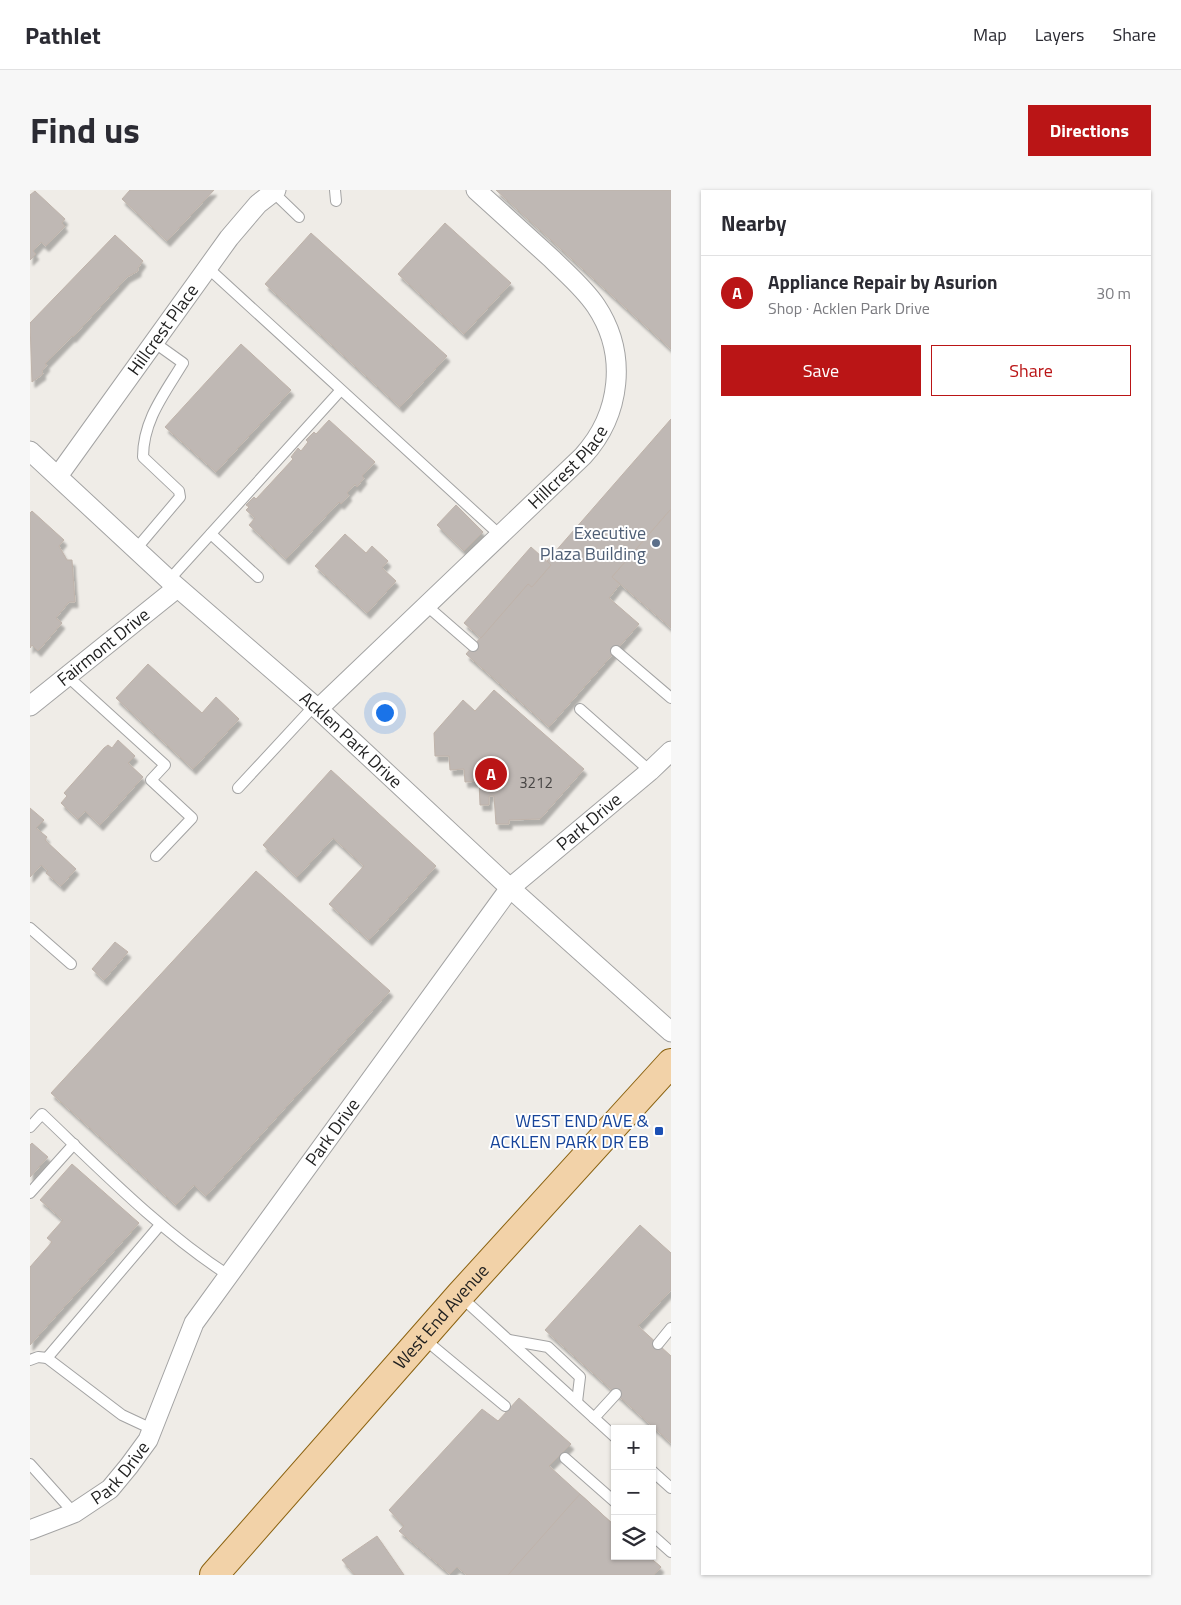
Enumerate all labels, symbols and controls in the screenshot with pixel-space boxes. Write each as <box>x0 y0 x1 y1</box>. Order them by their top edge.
text: Pathlet <box>25 17 101 53</box>
text: Map <box>973 21 1007 48</box>
text: Layers <box>1035 21 1084 48</box>
text: Share <box>1112 21 1156 48</box>
text: Find us <box>30 103 140 157</box>
button: Directions <box>1028 105 1151 156</box>
text: Nearby <box>721 207 786 239</box>
text: Appliance Repair by Asurion <box>768 267 998 296</box>
street label: Hillcrest Place <box>120 278 205 381</box>
text: A <box>732 281 742 305</box>
text: 30 m <box>1096 281 1131 305</box>
text: Shop · Acklen Park Drive <box>768 296 930 320</box>
button: Save <box>721 345 921 396</box>
button: Share <box>931 345 1131 396</box>
street label: Hillcrest Place <box>521 420 614 515</box>
place label: Executive Plaza Building <box>540 519 646 567</box>
marker: Executive Plaza Building <box>650 537 662 549</box>
street label: Fairmont Drive <box>51 601 155 692</box>
street label: Acklen Park Drive <box>294 685 409 794</box>
your location <box>372 700 398 726</box>
pin: A <box>475 755 507 793</box>
house number: 3212 <box>519 771 553 794</box>
street label: Park Drive <box>550 786 627 857</box>
street label: Park Drive <box>298 1092 366 1171</box>
place label: WEST END AVE & ACKLEN PARK DR EB <box>490 1107 650 1155</box>
marker: WEST END AVE & ACKLEN PARK DR EB <box>653 1125 665 1137</box>
street label: West End Avenue <box>387 1258 495 1375</box>
map controls <box>611 1425 656 1560</box>
button: + <box>611 1425 656 1470</box>
street label: Park Drive <box>85 1435 156 1511</box>
button: − <box>611 1470 656 1515</box>
button: layers <box>611 1515 656 1560</box>

